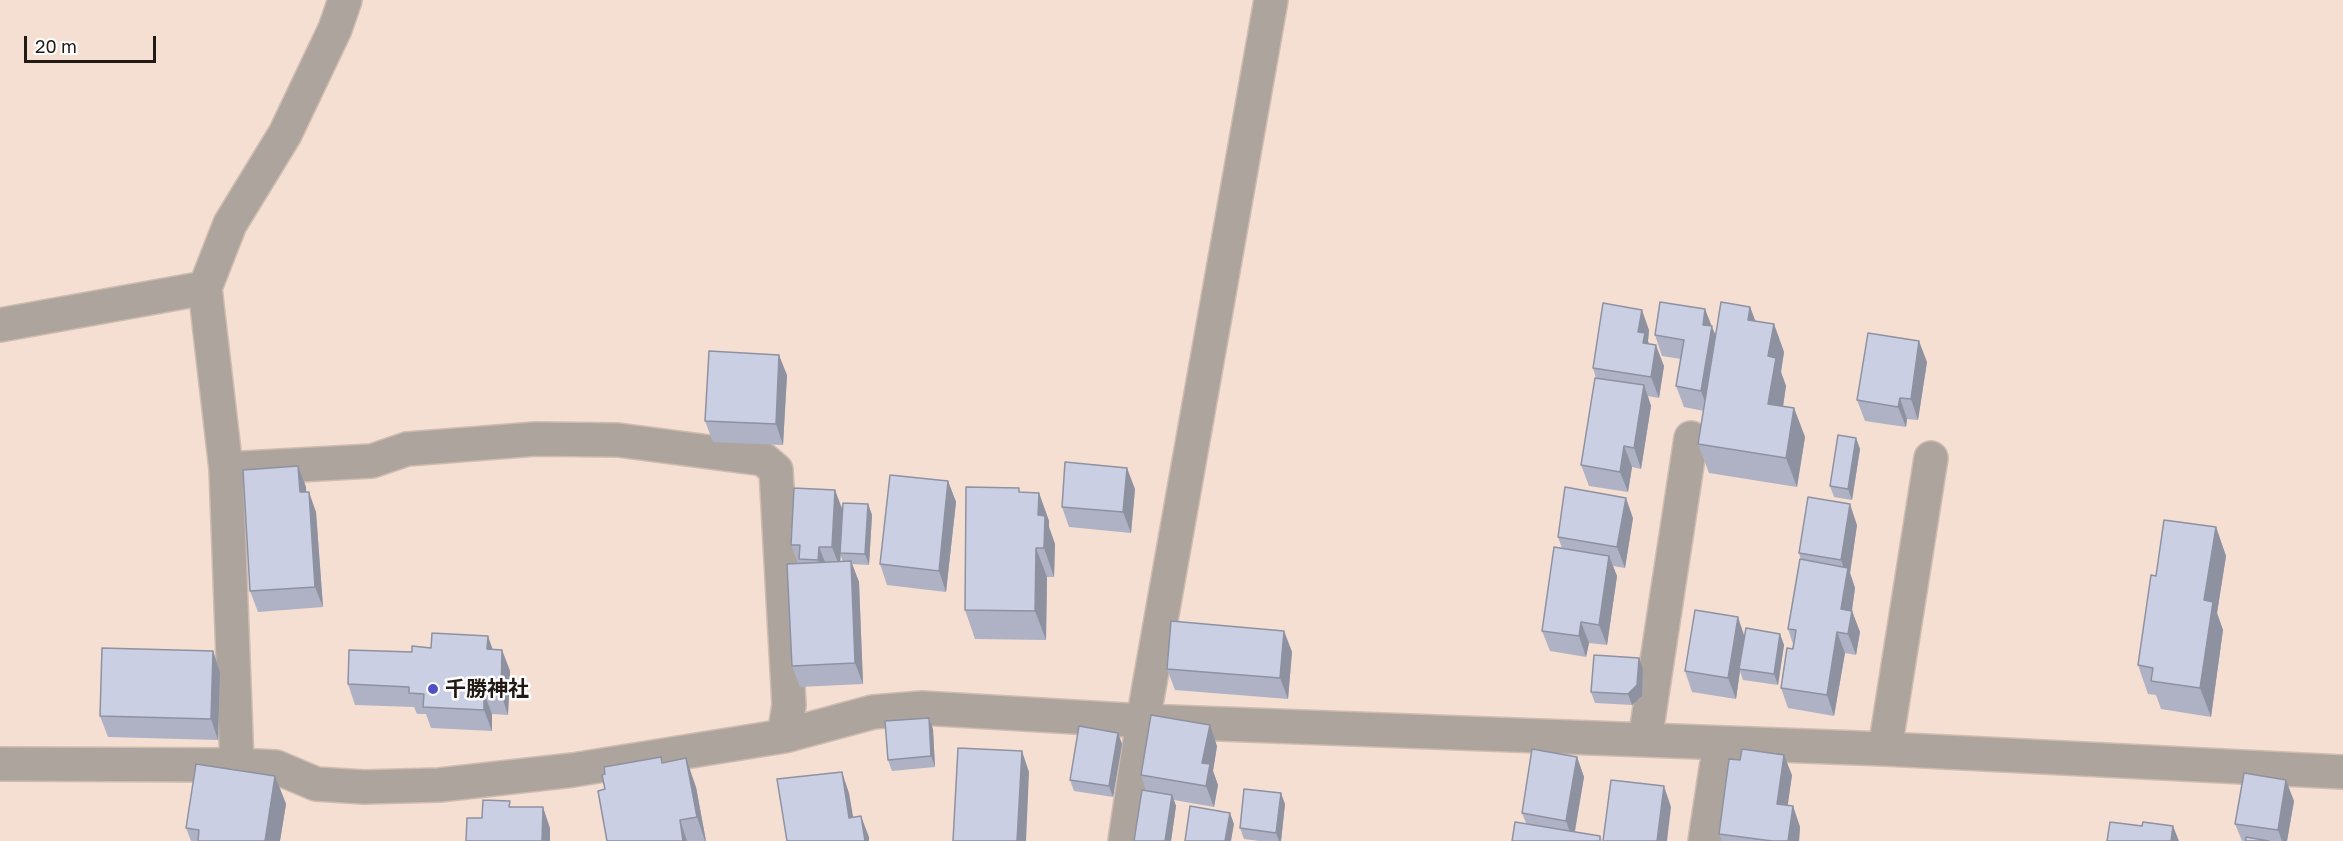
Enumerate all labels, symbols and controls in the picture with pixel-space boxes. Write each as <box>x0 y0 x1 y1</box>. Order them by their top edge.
scale bar <box>27 24 159 62</box>
text: 20 m <box>35 35 77 57</box>
place label: 千勝神社 <box>445 676 529 702</box>
marker: 千勝神社 <box>426 682 440 696</box>

